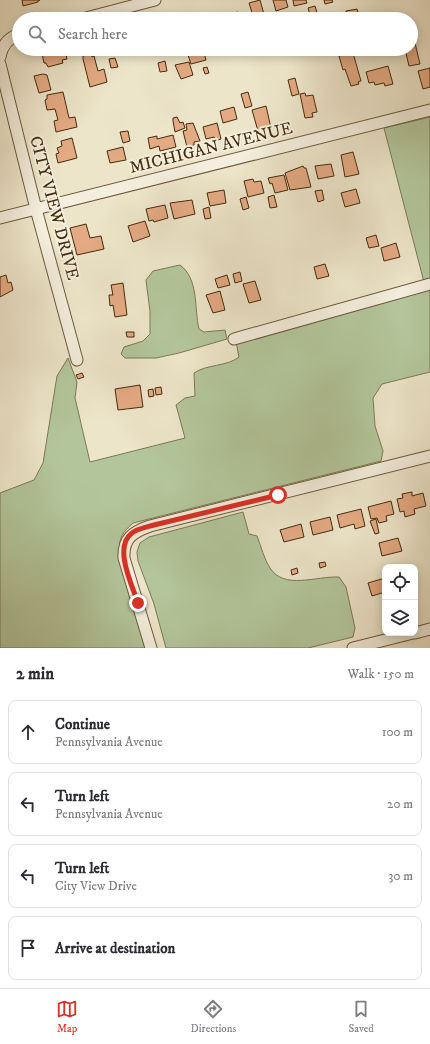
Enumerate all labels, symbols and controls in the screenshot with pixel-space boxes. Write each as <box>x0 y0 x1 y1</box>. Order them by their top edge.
search box <box>12 12 418 56</box>
icon: search <box>26 23 48 45</box>
text: Search here <box>58 25 127 44</box>
street label: MICHIGAN AVENUE <box>127 117 295 179</box>
street label: CITY VIEW DRIVE <box>24 134 84 282</box>
route start <box>269 486 287 504</box>
map controls <box>382 564 418 636</box>
button: locate <box>382 564 418 600</box>
route end <box>129 594 147 612</box>
button: layers <box>382 600 418 636</box>
text: 2 min <box>16 663 54 685</box>
text: Walk · 150 m <box>348 666 414 682</box>
text: Continue <box>55 715 110 734</box>
icon: ahead <box>17 721 39 743</box>
text: 100 m <box>382 724 413 740</box>
text: Pennsylvania Avenue <box>55 734 163 750</box>
text: Turn left <box>55 787 109 806</box>
icon: left <box>17 793 39 815</box>
text: 20 m <box>387 796 413 812</box>
text: Pennsylvania Avenue <box>55 806 163 822</box>
text: Turn left <box>55 859 109 878</box>
icon: left <box>17 865 39 887</box>
text: 30 m <box>389 868 413 884</box>
text: City View Drive <box>55 878 137 894</box>
icon: arrive <box>17 937 39 959</box>
text: Arrive at destination <box>55 939 175 958</box>
tab: Map <box>56 998 78 1036</box>
tab: Directions <box>191 998 236 1036</box>
tab: Saved <box>349 998 374 1036</box>

